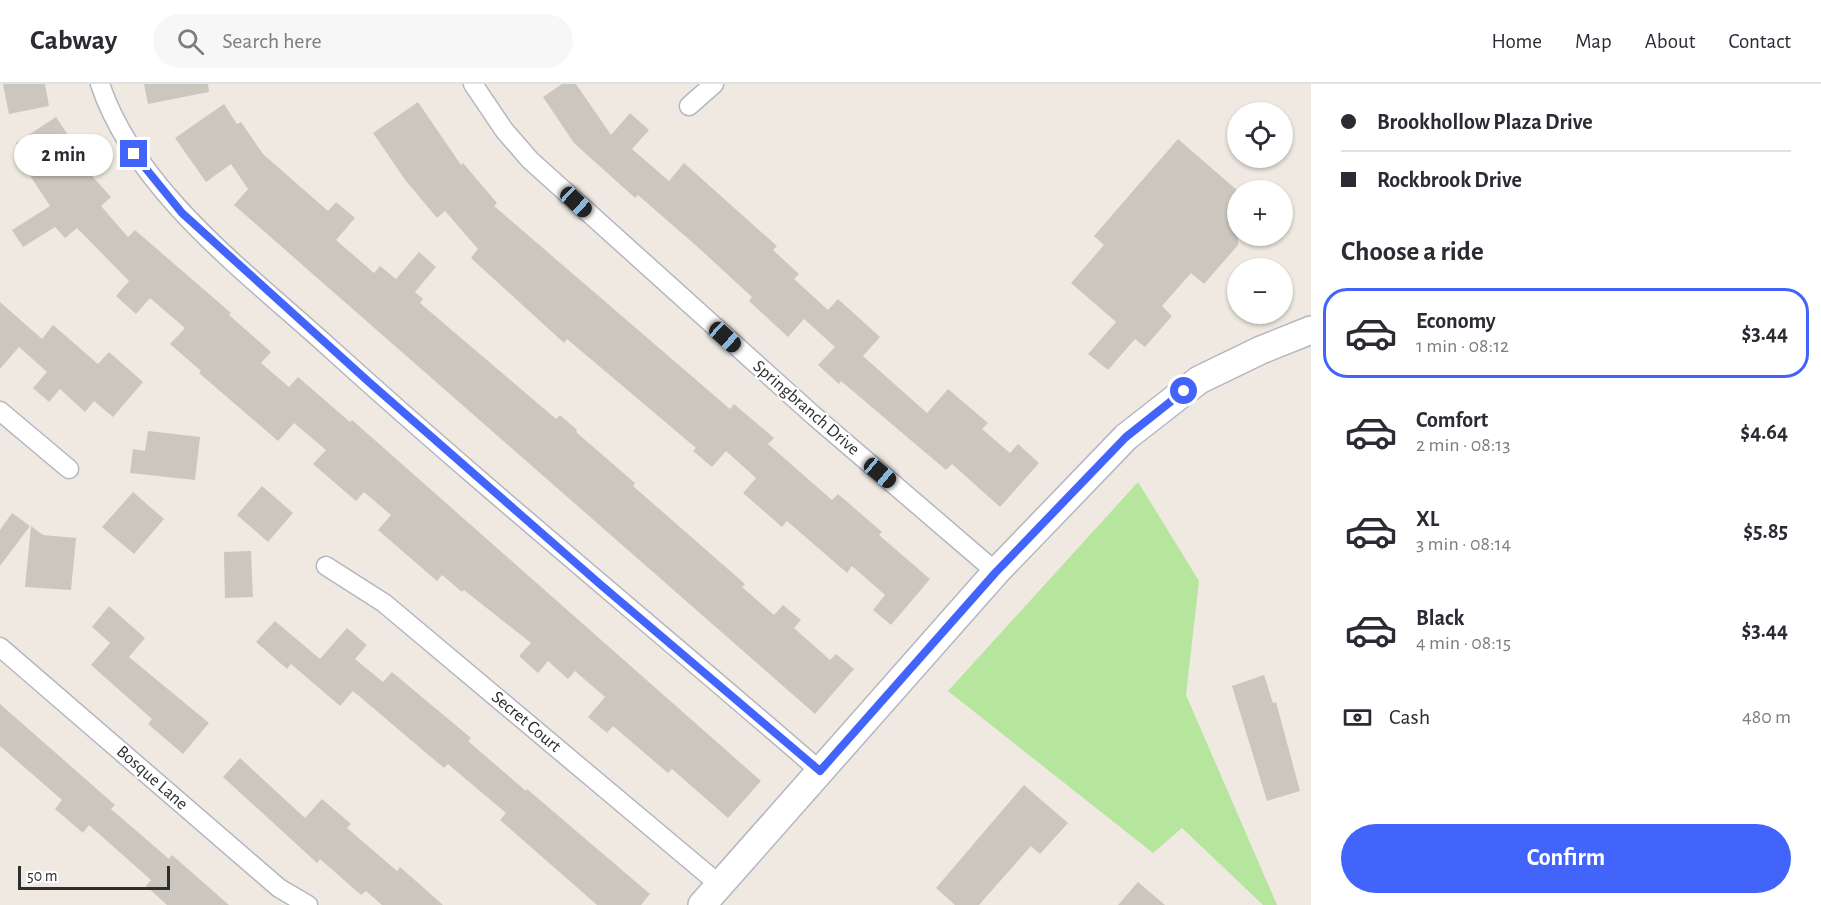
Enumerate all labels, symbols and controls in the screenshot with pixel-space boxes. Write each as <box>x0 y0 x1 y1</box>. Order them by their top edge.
search box <box>153 14 573 68</box>
icon: search <box>174 25 207 58</box>
text: Cabway <box>30 27 117 55</box>
text: Search here <box>222 30 322 52</box>
text: Home <box>1491 31 1542 52</box>
text: Map <box>1575 31 1612 52</box>
text: About <box>1645 31 1695 52</box>
text: Contact <box>1728 31 1791 52</box>
map controls <box>1227 102 1293 324</box>
button: locate <box>1227 102 1293 168</box>
text: Brookhollow Plaza Drive <box>1377 111 1593 133</box>
callout: 2 min <box>14 133 113 175</box>
route end <box>120 140 147 167</box>
text: 2 min <box>41 145 86 165</box>
text: Rockbrook Drive <box>1377 169 1522 191</box>
button: + <box>1227 180 1293 246</box>
car <box>557 183 595 221</box>
text: Choose a ride <box>1341 238 1484 265</box>
button: − <box>1227 258 1293 324</box>
icon: car <box>1344 306 1398 360</box>
text: Economy <box>1416 310 1496 332</box>
car <box>706 318 744 356</box>
text: $3.44 <box>1741 322 1788 344</box>
text: 1 min · 08:12 <box>1416 336 1509 356</box>
street label: Springbranch Drive <box>749 357 863 459</box>
route start <box>1170 377 1197 404</box>
icon: car <box>1344 405 1398 459</box>
text: Comfort <box>1416 409 1488 431</box>
text: $4.64 <box>1740 421 1788 443</box>
text: 2 min · 08:13 <box>1416 435 1510 455</box>
car <box>860 455 900 491</box>
icon: car <box>1344 504 1398 558</box>
text: XL <box>1416 508 1439 530</box>
text: $5.85 <box>1743 520 1788 542</box>
text: 3 min · 08:14 <box>1416 534 1511 554</box>
icon: car <box>1344 603 1398 657</box>
text: Black <box>1416 607 1464 629</box>
text: $3.44 <box>1741 619 1788 641</box>
text: 4 min · 08:15 <box>1416 633 1511 653</box>
street label: Secret Court <box>488 688 564 756</box>
icon: cash <box>1341 701 1374 734</box>
text: Cash <box>1389 706 1430 728</box>
text: 480 m <box>1742 707 1791 727</box>
street label: Bosque Lane <box>113 742 191 814</box>
button: Confirm <box>1341 824 1791 893</box>
scale bar <box>18 863 170 890</box>
text: 50 m <box>27 868 58 884</box>

